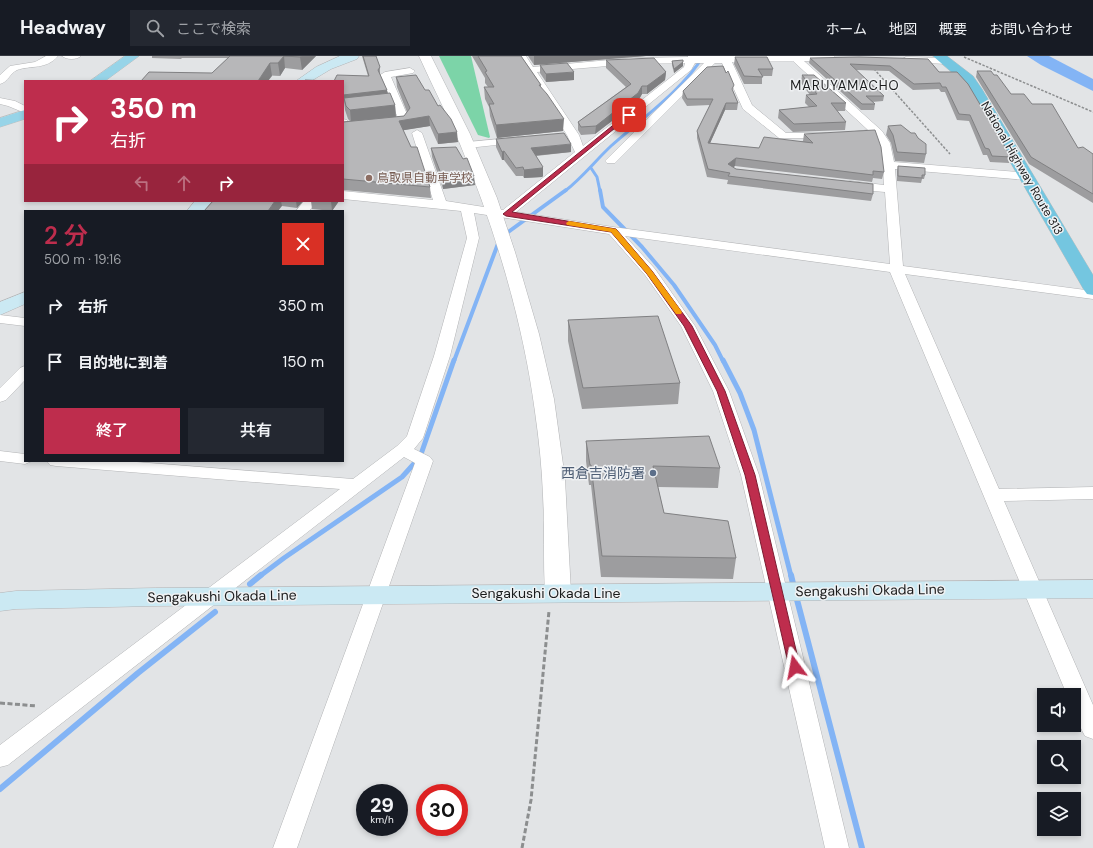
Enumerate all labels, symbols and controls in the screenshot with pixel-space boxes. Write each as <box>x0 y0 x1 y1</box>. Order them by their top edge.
search box <box>130 10 410 46</box>
text: Headway <box>20 15 106 40</box>
icon: search <box>144 17 166 39</box>
text: ここで検索 <box>176 19 251 39</box>
text: ホーム <box>825 20 867 38</box>
text: 地図 <box>889 20 917 38</box>
text: 概要 <box>939 20 967 38</box>
text: お問い合わせ <box>989 20 1073 38</box>
district label: MARUYAMACHO <box>790 77 900 94</box>
text: 350 m <box>110 90 197 127</box>
icon: right <box>44 96 96 148</box>
pin <box>612 98 646 132</box>
street label: National Highway Route 313 <box>977 98 1067 238</box>
icon: arrive <box>618 104 640 126</box>
text: 右折 <box>110 129 146 153</box>
place label: 鳥取県自動車学校 <box>377 170 473 186</box>
icon: left <box>131 172 153 194</box>
icon: ahead <box>173 172 195 194</box>
icon: right <box>215 172 237 194</box>
marker: 鳥取県自動車学校 <box>364 173 374 183</box>
text: 2 分 <box>44 220 88 251</box>
button: close <box>282 223 324 265</box>
text: 500 m · 19:16 <box>44 251 121 268</box>
icon: right <box>44 295 66 317</box>
text: 350 m <box>278 296 324 316</box>
text: 右折 <box>78 297 108 317</box>
icon: arrive <box>44 351 66 373</box>
text: 150 m <box>283 352 324 372</box>
text: 目的地に到着 <box>78 353 168 373</box>
button: 終了 <box>44 408 180 454</box>
button: 共有 <box>188 408 324 454</box>
place label: 西倉吉消防署 <box>561 464 645 482</box>
marker: 西倉吉消防署 <box>648 468 658 478</box>
street label: Sengakushi Okada Line <box>795 580 945 600</box>
street label: Sengakushi Okada Line <box>471 584 621 602</box>
street label: Sengakushi Okada Line <box>147 586 297 606</box>
position arrow <box>774 646 816 688</box>
map controls <box>1037 688 1081 836</box>
button: sound <box>1037 688 1081 732</box>
button: search <box>1037 740 1081 784</box>
speed limit sign: 30 <box>416 784 468 836</box>
text: 29 <box>370 792 394 818</box>
button: layers <box>1037 792 1081 836</box>
text: km/h <box>370 813 394 826</box>

